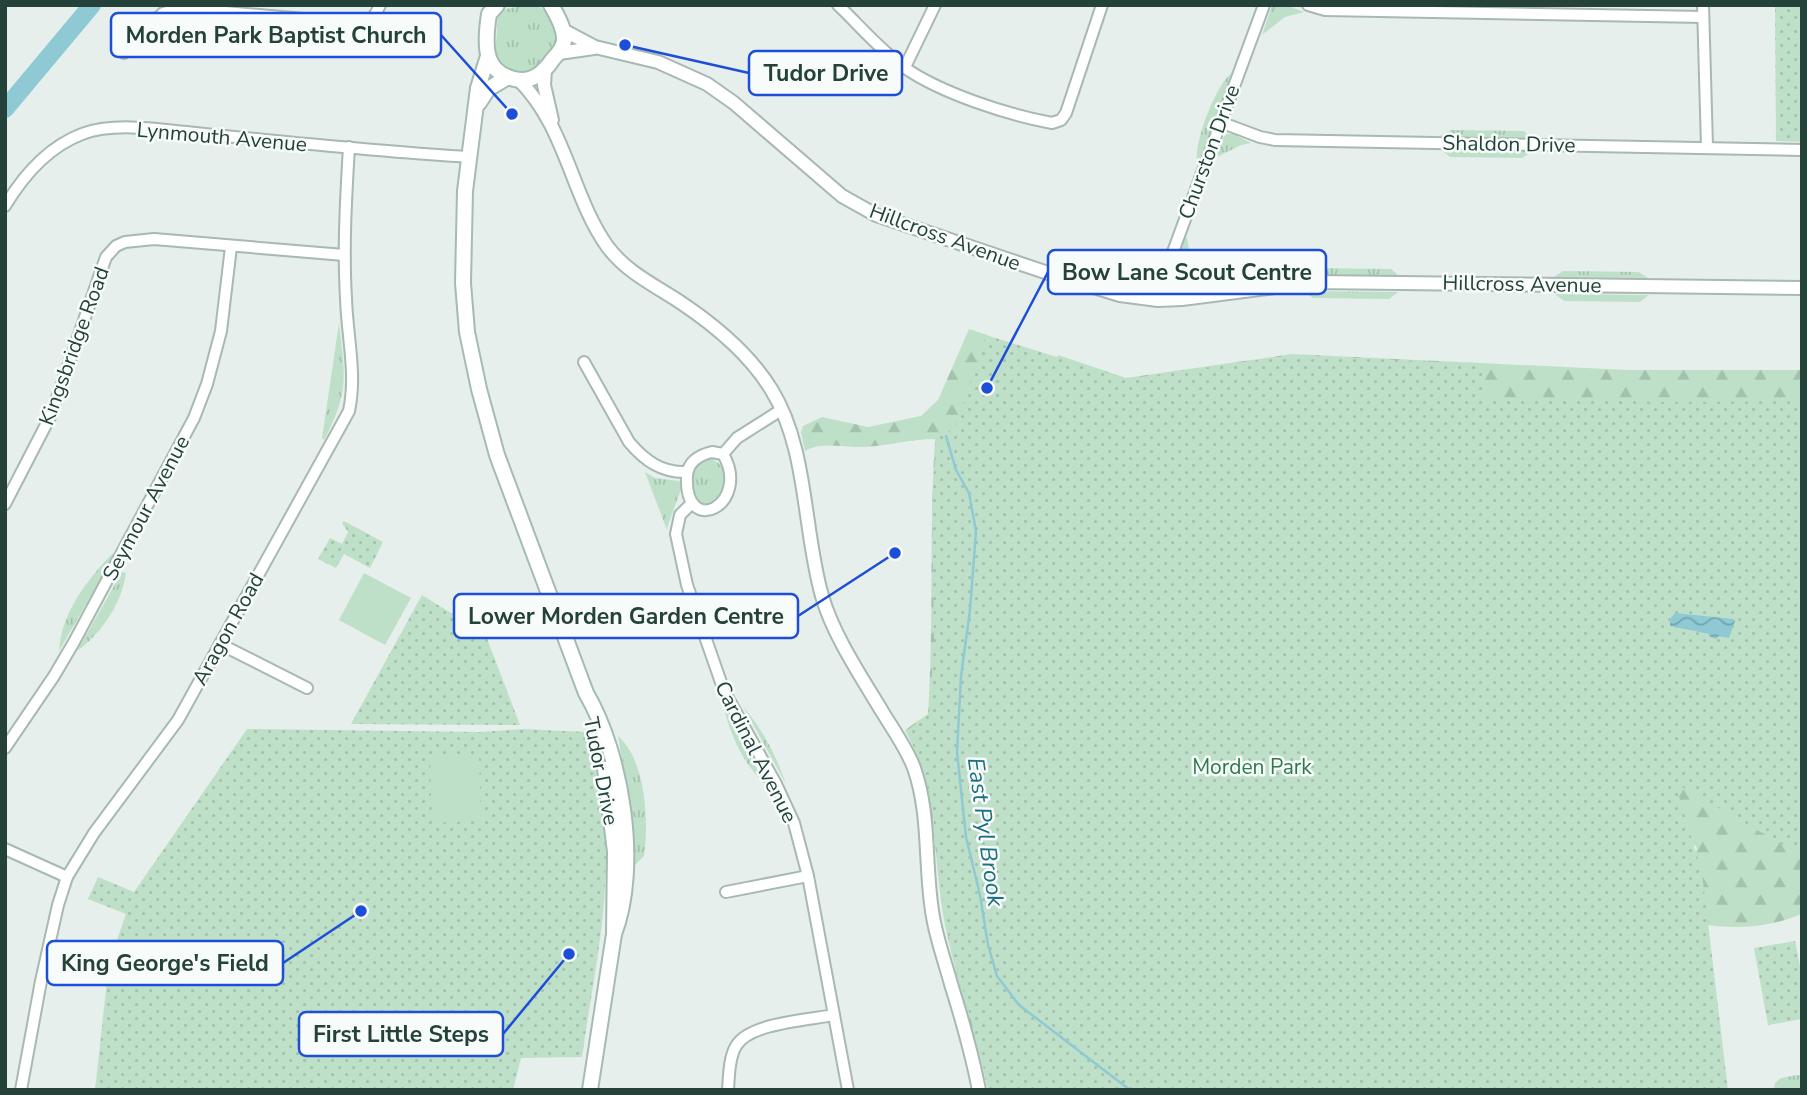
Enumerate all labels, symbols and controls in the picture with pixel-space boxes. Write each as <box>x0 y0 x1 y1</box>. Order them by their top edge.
callout: Morden Park Baptist Church <box>111 13 441 57</box>
text: Morden Park Baptist Church <box>125 20 427 51</box>
callout: Tudor Drive <box>749 51 902 95</box>
text: Tudor Drive <box>764 58 888 89</box>
street label: Churston Drive <box>1172 81 1246 223</box>
street label: Lynmouth Avenue <box>136 116 308 158</box>
street label: Shaldon Drive <box>1442 129 1576 159</box>
street label: Hillcross Avenue <box>865 197 1025 277</box>
callout: Bow Lane Scout Centre <box>1048 250 1326 294</box>
text: Bow Lane Scout Centre <box>1062 257 1312 288</box>
street label: Kingsbridge Road <box>32 263 116 429</box>
street label: Hillcross Avenue <box>1442 269 1602 299</box>
street label: Seymour Avenue <box>96 431 196 585</box>
street label: Aragon Road <box>186 568 270 690</box>
callout: Lower Morden Garden Centre <box>454 594 798 638</box>
text: Lower Morden Garden Centre <box>468 601 784 632</box>
street label: Cardinal Avenue <box>708 676 804 828</box>
street label: Tudor Drive <box>577 715 625 827</box>
park label: Morden Park <box>1192 753 1312 781</box>
water label: East Pyl Brook <box>960 756 1011 909</box>
callout: King George's Field <box>47 941 283 985</box>
text: King George's Field <box>61 948 269 979</box>
callout: First Little Steps <box>299 1012 503 1056</box>
text: First Little Steps <box>313 1019 489 1050</box>

